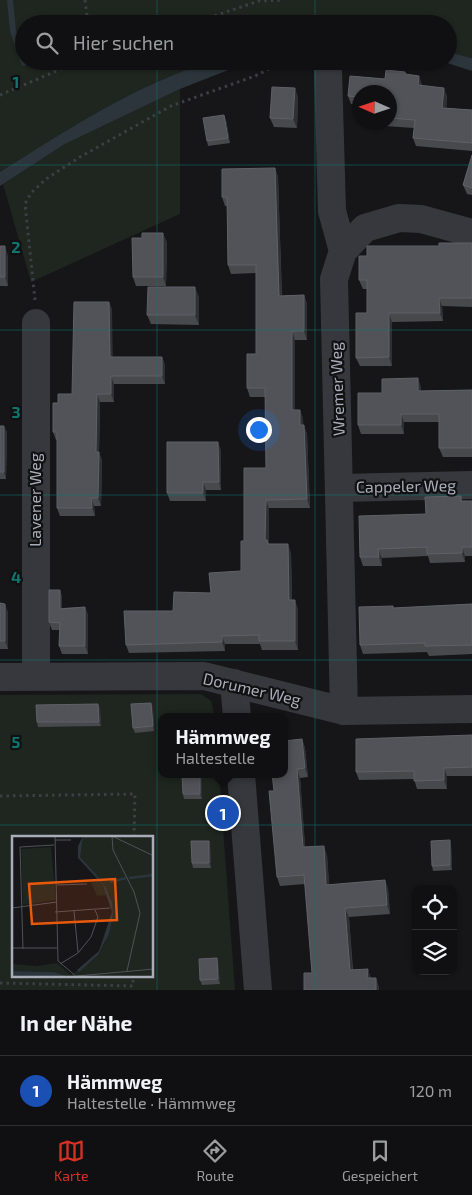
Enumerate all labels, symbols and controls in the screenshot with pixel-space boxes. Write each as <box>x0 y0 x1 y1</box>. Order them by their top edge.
search box <box>15 15 457 70</box>
icon: search <box>33 29 61 57</box>
text: Hier suchen <box>73 31 174 54</box>
text: 1 <box>13 72 19 91</box>
north arrow <box>352 85 397 130</box>
text: 2 <box>11 237 21 256</box>
street label: Wremer Weg <box>325 342 348 436</box>
text: 3 <box>11 402 21 421</box>
your location <box>246 417 272 443</box>
street label: Lavener Weg <box>25 453 44 547</box>
street label: Cappeler Weg <box>356 475 456 496</box>
text: 4 <box>11 567 21 586</box>
street label: Dorumer Weg <box>201 668 303 709</box>
popup <box>158 713 288 778</box>
text: Hämmweg <box>175 725 271 748</box>
text: 5 <box>12 732 21 751</box>
text: Haltestelle <box>175 748 255 767</box>
pin: 1 <box>207 794 239 832</box>
inset map <box>12 836 154 978</box>
map controls <box>412 885 457 975</box>
button: locate <box>412 885 457 930</box>
button: layers <box>412 930 457 975</box>
text: In der Nähe <box>20 1010 132 1035</box>
text: Hämmweg <box>67 1070 162 1093</box>
text: 1 <box>33 1081 39 1100</box>
text: 120 m <box>409 1081 452 1100</box>
text: Haltestelle · Hämmweg <box>67 1093 236 1112</box>
tab: Karte <box>54 1137 88 1184</box>
tab: Route <box>197 1137 234 1184</box>
tab: Gespeichert <box>342 1137 418 1184</box>

